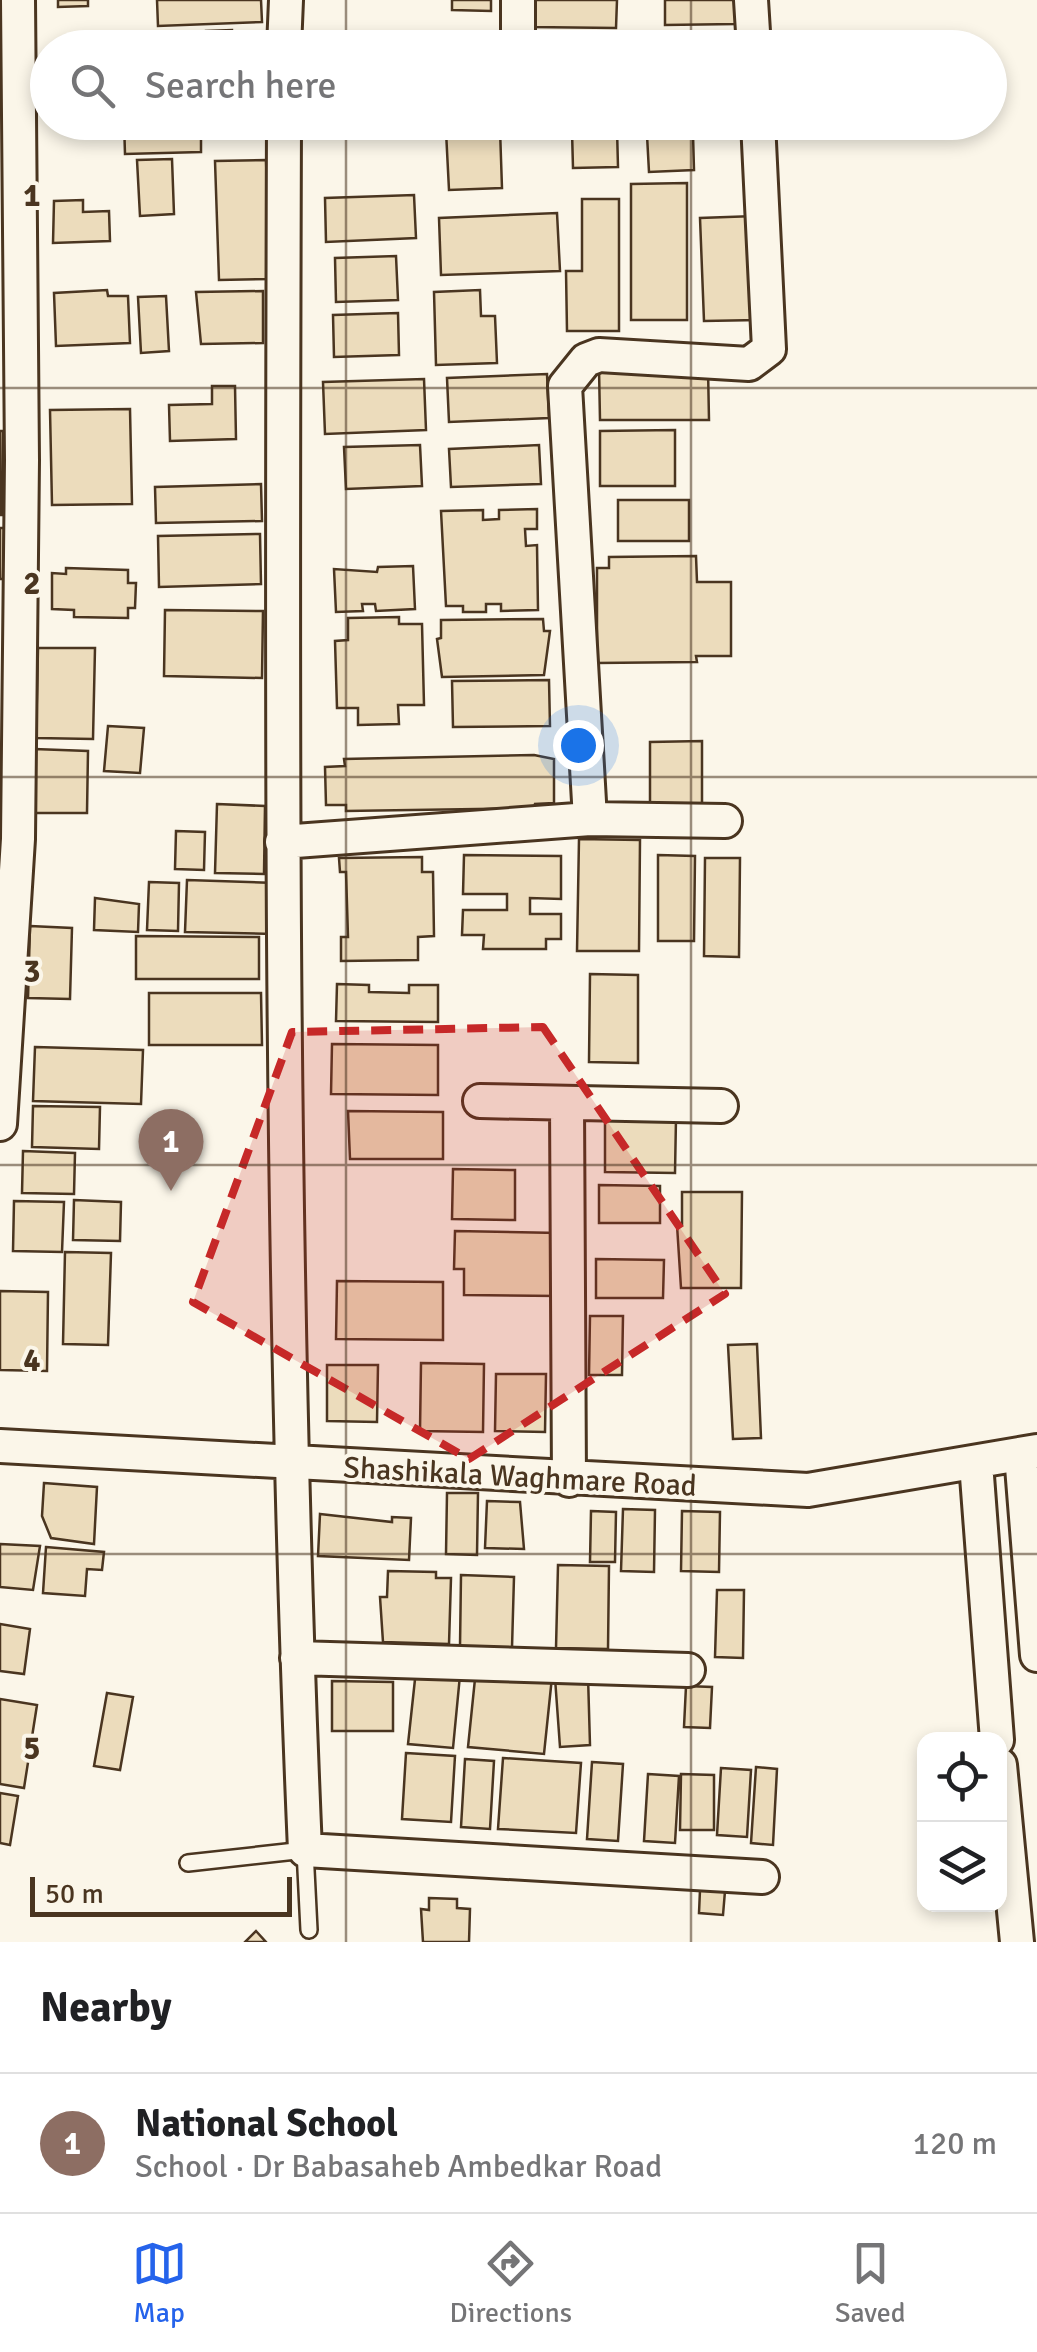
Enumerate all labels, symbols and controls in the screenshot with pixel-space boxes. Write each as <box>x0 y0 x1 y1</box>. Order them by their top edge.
search box <box>30 30 1007 140</box>
icon: search <box>65 58 120 113</box>
text: Search here <box>145 62 337 109</box>
text: 1 <box>23 176 41 215</box>
text: 2 <box>23 564 41 603</box>
your location <box>553 720 604 771</box>
text: 3 <box>23 952 41 991</box>
pin: 1 <box>138 1108 204 1191</box>
text: 4 <box>23 1341 41 1380</box>
street label: Shashikala Waghmare Road <box>342 1449 698 1505</box>
text: 5 <box>23 1729 41 1768</box>
map controls <box>917 1732 1007 1912</box>
button: locate <box>917 1732 1007 1822</box>
button: layers <box>917 1822 1007 1912</box>
scale bar <box>30 1872 292 1916</box>
text: 50 m <box>45 1877 104 1911</box>
text: Nearby <box>40 1982 172 2033</box>
text: National School <box>135 2100 398 2147</box>
text: 1 <box>64 2124 81 2163</box>
text: 120 m <box>913 2124 997 2163</box>
text: School · Dr Babasaheb Ambedkar Road <box>135 2147 662 2186</box>
tab: Map <box>132 2236 187 2330</box>
tab: Directions <box>450 2236 572 2330</box>
tab: Saved <box>835 2236 905 2330</box>

